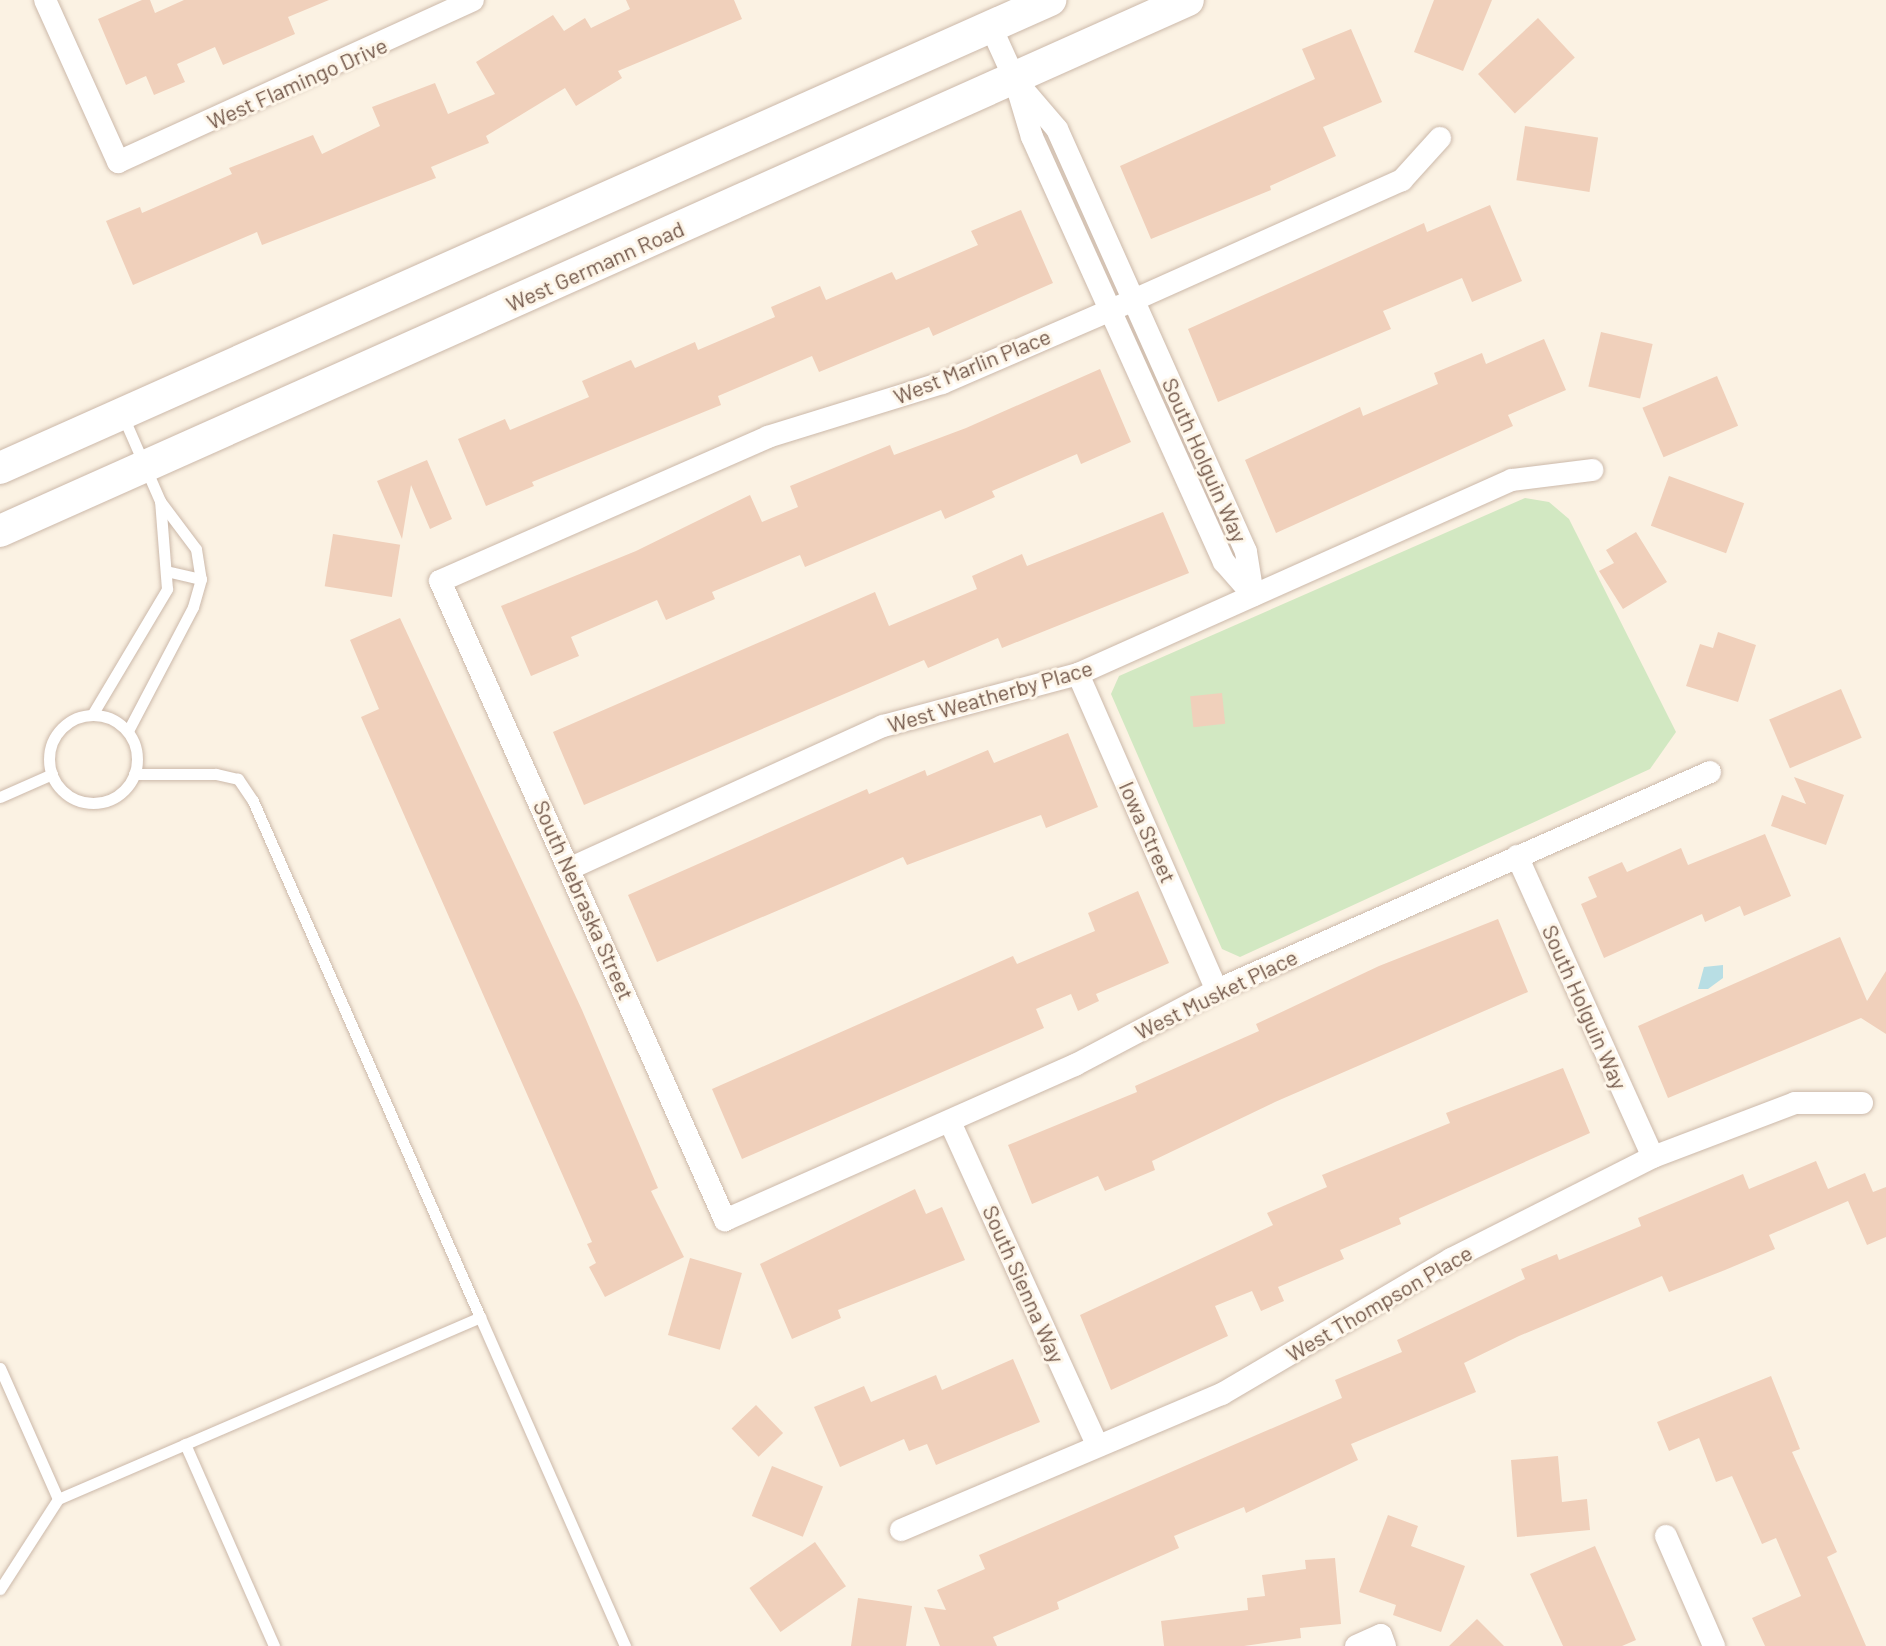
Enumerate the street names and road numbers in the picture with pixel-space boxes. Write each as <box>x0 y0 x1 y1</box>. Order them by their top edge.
street label: West Flamingo Drive <box>203 31 391 135</box>
street label: West Germann Road <box>502 215 688 317</box>
street label: West Marlin Place <box>890 322 1054 410</box>
street label: South Holguin Way <box>1157 374 1253 546</box>
street label: West Weatherby Place <box>884 654 1096 738</box>
street label: Iowa Street <box>1114 777 1182 887</box>
street label: South Nebraska Street <box>528 796 640 1004</box>
street label: South Holguin Way <box>1537 921 1633 1093</box>
street label: West Musket Place <box>1130 943 1302 1045</box>
street label: South Sienna Way <box>977 1201 1071 1367</box>
street label: West Thompson Place <box>1281 1239 1477 1367</box>

